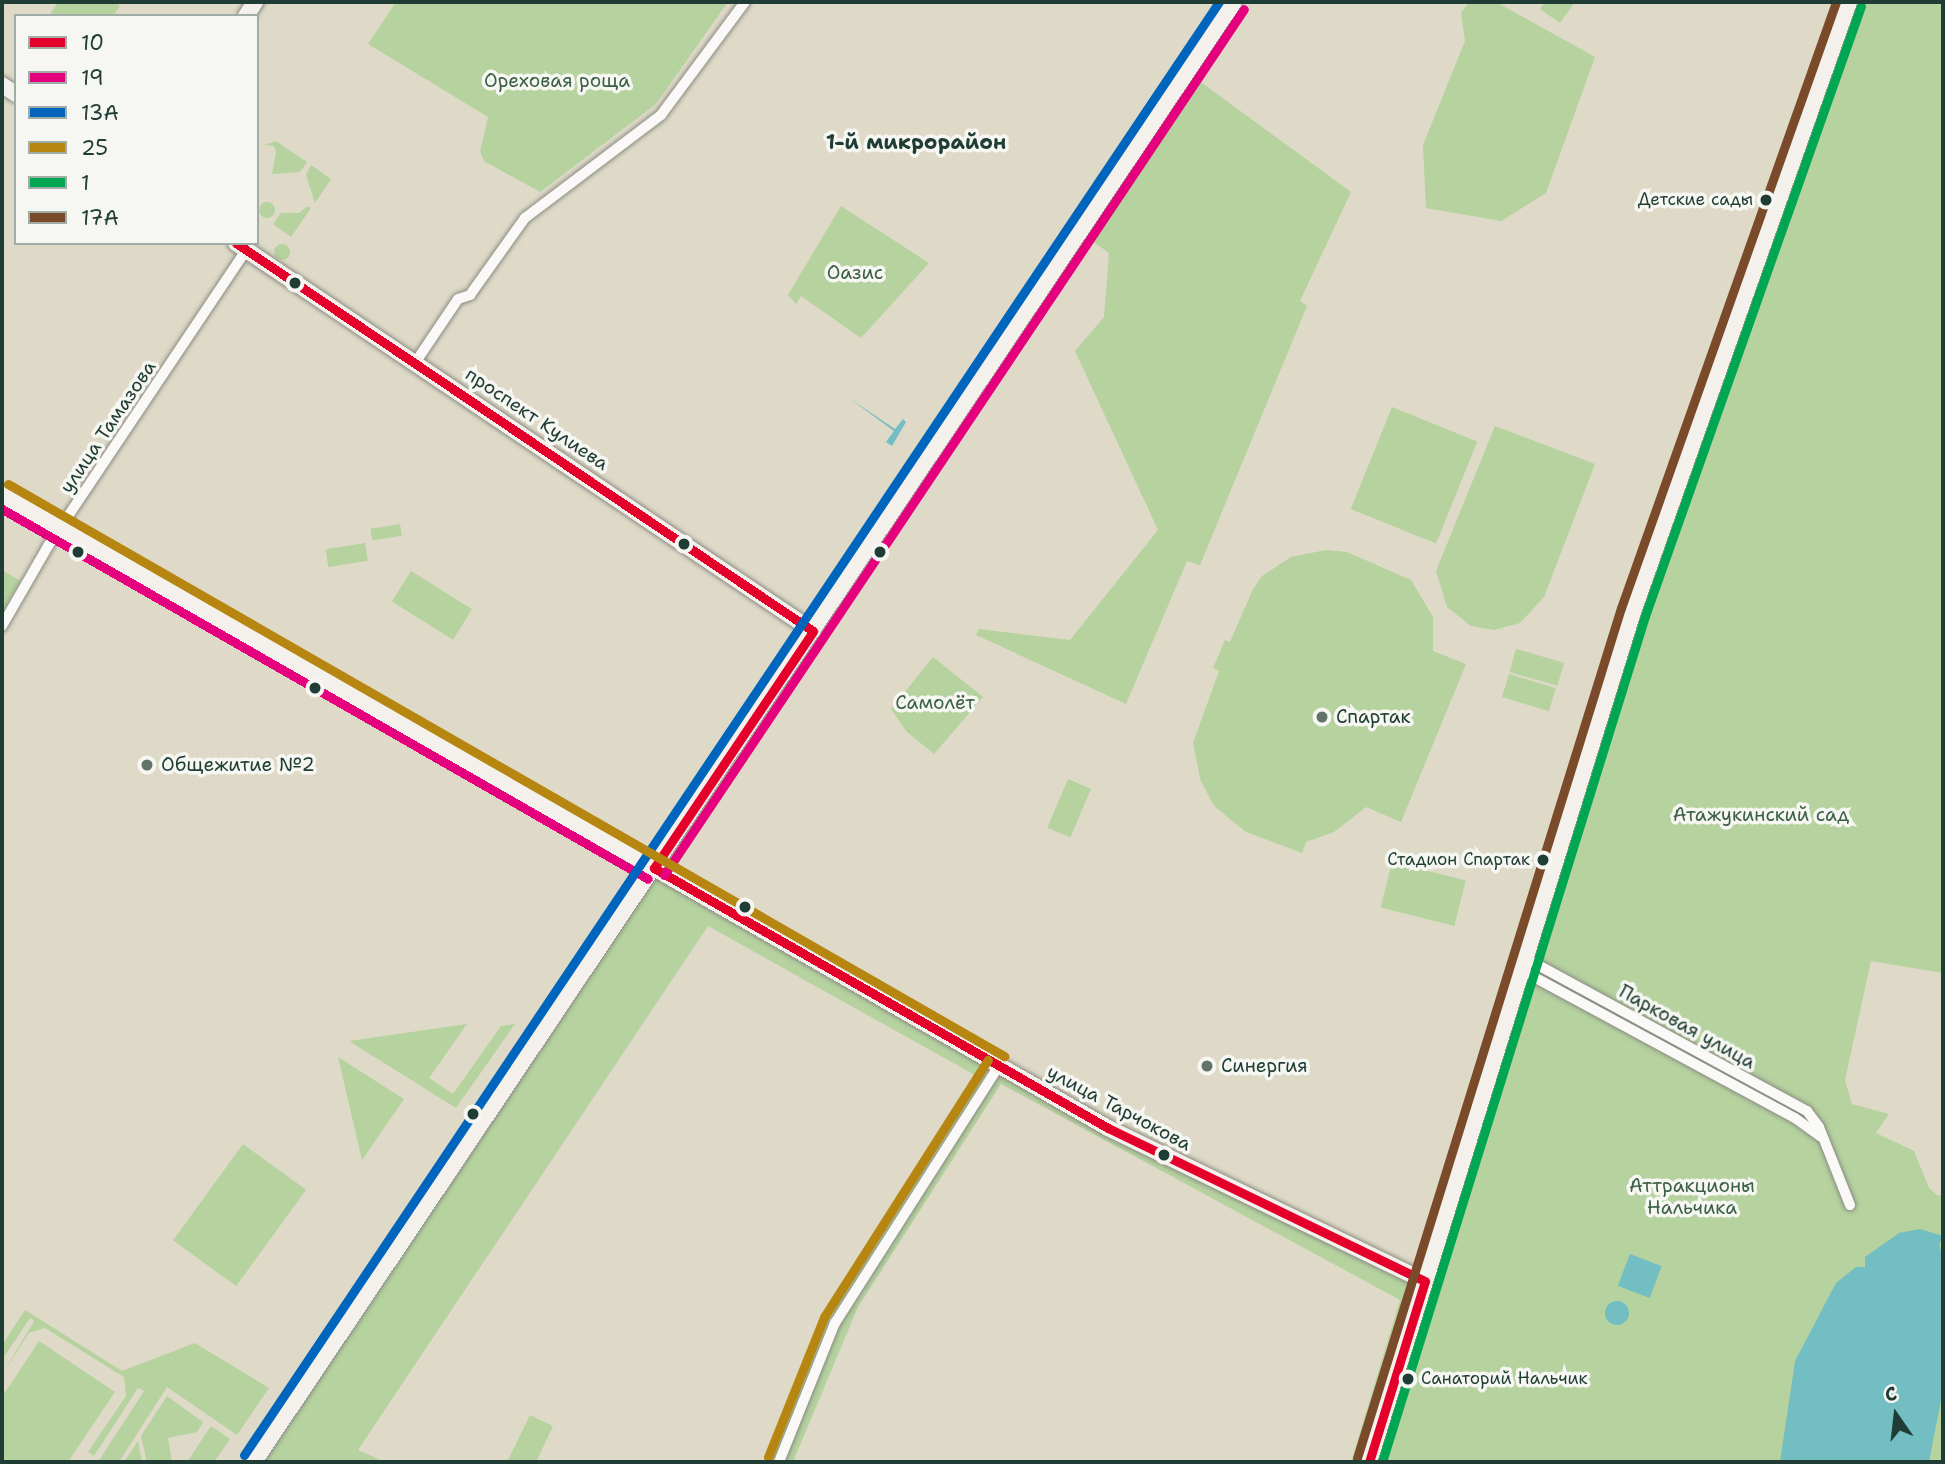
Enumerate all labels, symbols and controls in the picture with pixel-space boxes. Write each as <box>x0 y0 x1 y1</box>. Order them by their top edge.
legend <box>14 14 259 245</box>
text: 10 <box>81 29 104 57</box>
text: 19 <box>81 64 104 92</box>
park label: Ореховая роща <box>484 70 630 92</box>
text: 13А <box>81 99 119 127</box>
district label: 1-й микрорайон <box>826 129 1006 155</box>
text: 25 <box>81 134 108 162</box>
text: 1 <box>81 169 90 197</box>
place label: Детские сады <box>1638 190 1753 210</box>
marker: Детские сады <box>1759 193 1773 207</box>
text: 17А <box>81 204 119 232</box>
park label: Оазис <box>827 262 883 284</box>
unlabelled marker <box>288 276 302 290</box>
street label: улица Тамазова <box>55 357 161 497</box>
street label: проспект Кулиева <box>461 363 613 475</box>
unlabelled marker <box>677 537 691 551</box>
unlabelled marker <box>71 545 85 559</box>
unlabelled marker <box>873 545 887 559</box>
unlabelled marker <box>308 681 322 695</box>
park label: Самолёт <box>895 692 975 714</box>
place label: Спартак <box>1336 706 1411 728</box>
marker: Спартак <box>1314 709 1330 725</box>
place label: Общежитие №2 <box>161 754 315 776</box>
marker: Общежитие №2 <box>139 757 155 773</box>
park label: Атажукинский сад <box>1673 804 1849 826</box>
place label: Стадион Спартак <box>1387 850 1530 870</box>
marker: Стадион Спартак <box>1536 853 1550 867</box>
unlabelled marker <box>738 900 752 914</box>
street label: Парковая улица <box>1615 980 1759 1074</box>
place label: Синергия <box>1221 1055 1308 1077</box>
marker: Синергия <box>1199 1058 1215 1074</box>
street label: улица Тарчокова <box>1043 1060 1195 1156</box>
unlabelled marker <box>466 1107 480 1121</box>
unlabelled marker <box>1157 1148 1171 1162</box>
park label: Аттракционы Нальчика <box>1629 1175 1755 1219</box>
place label: Санаторий Нальчик <box>1421 1369 1588 1389</box>
marker: Санаторий Нальчик <box>1401 1372 1415 1386</box>
north arrow <box>1861 1380 1931 1450</box>
text: С <box>1882 1381 1899 1408</box>

